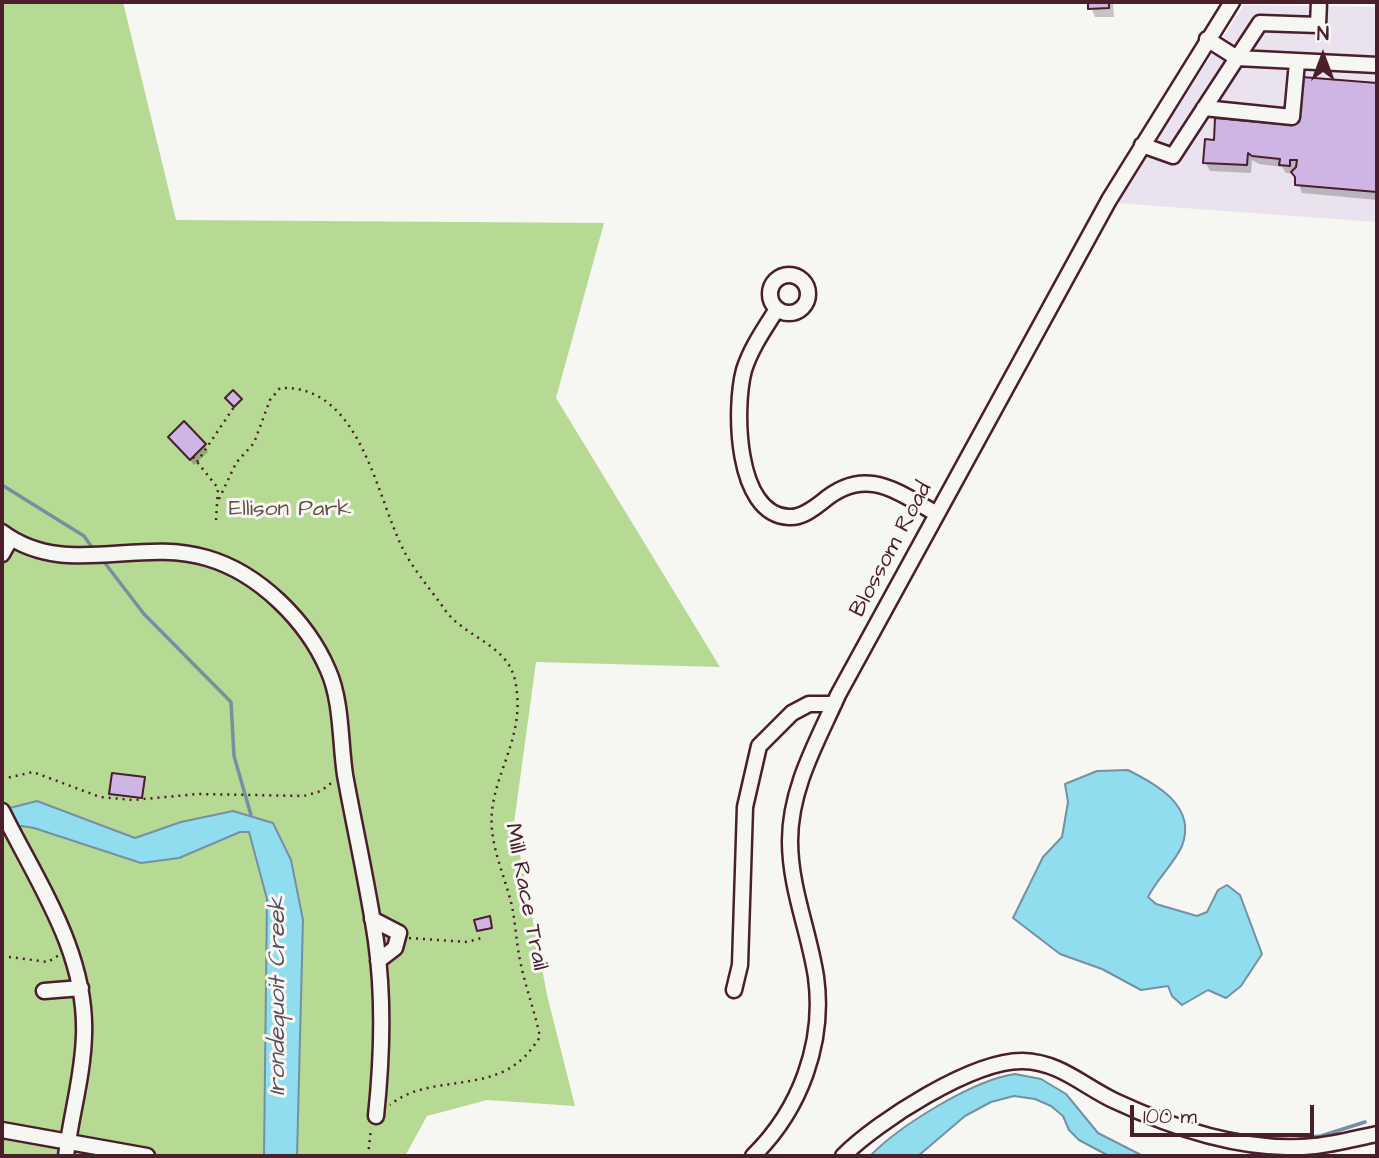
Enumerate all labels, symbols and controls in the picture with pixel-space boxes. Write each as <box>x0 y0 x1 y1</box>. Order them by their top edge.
north arrow <box>1288 21 1358 91</box>
text: N <box>1317 21 1329 48</box>
street label: Blossom Road <box>845 478 939 622</box>
park label: Ellison Park <box>229 496 351 524</box>
street label: Mill Race Trail <box>497 821 553 973</box>
water label: Irondequoit Creek <box>265 896 293 1096</box>
scale bar <box>1134 1092 1318 1136</box>
text: 100 m <box>1143 1102 1197 1131</box>

